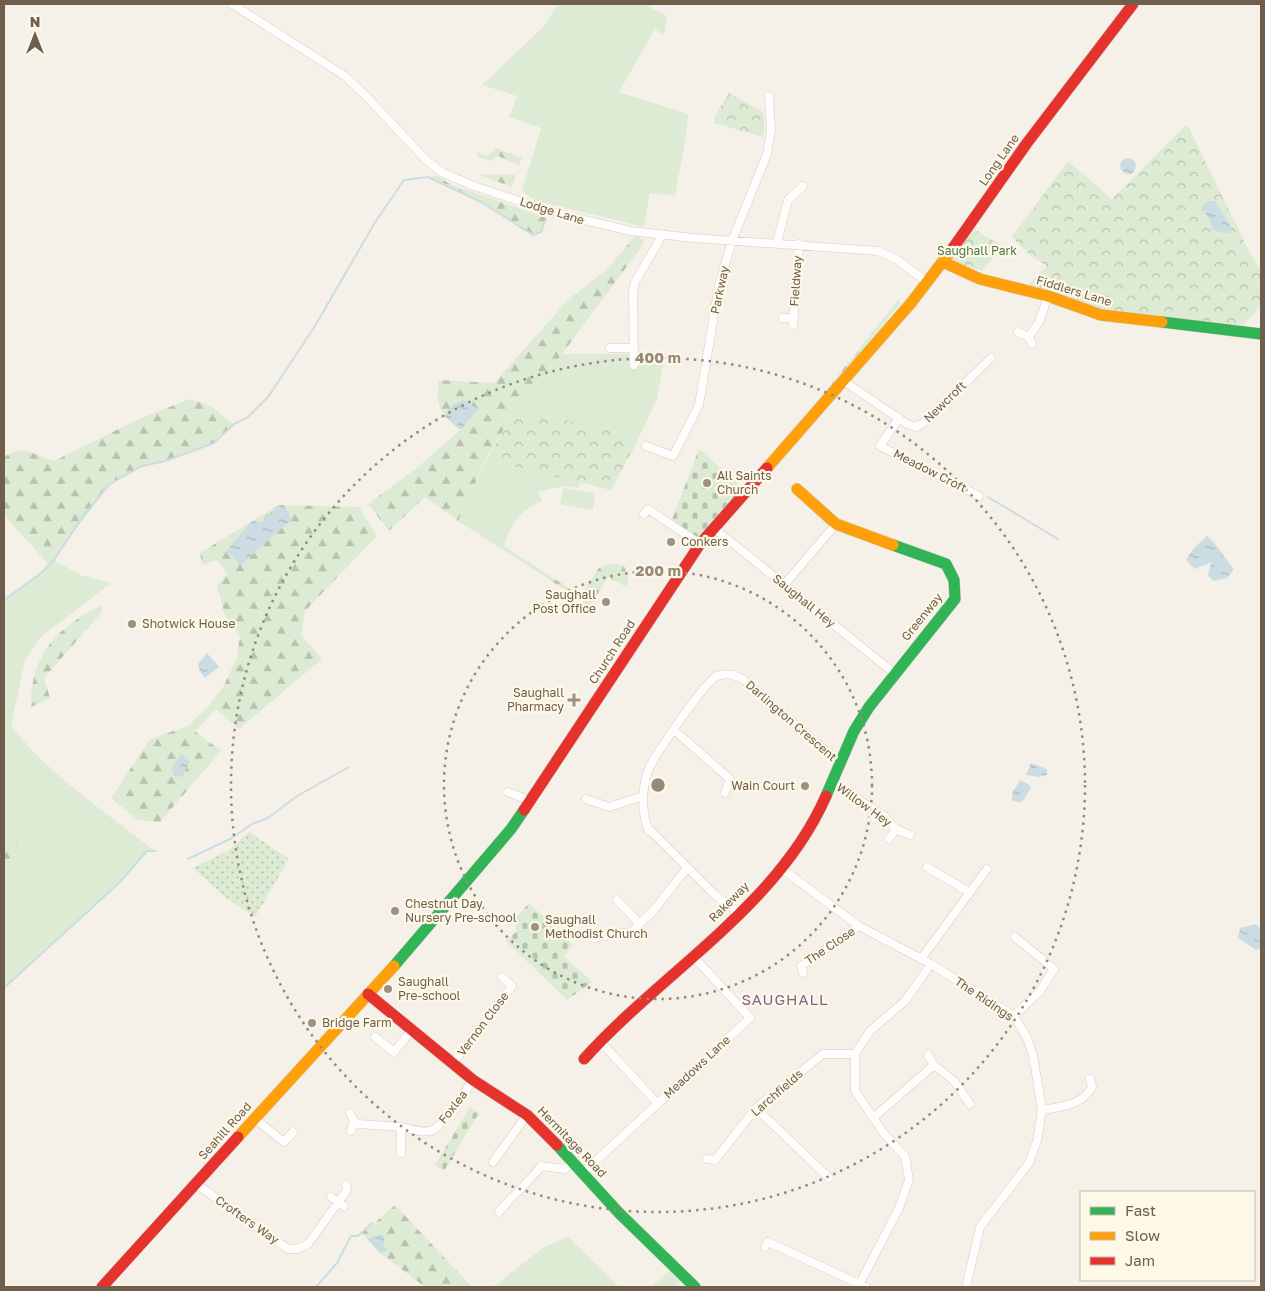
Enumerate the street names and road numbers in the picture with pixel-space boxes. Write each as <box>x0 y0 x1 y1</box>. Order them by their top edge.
street label: Long Lane <box>975 131 1022 188</box>
street label: Lodge Lane <box>518 194 586 227</box>
street label: Fieldway <box>786 255 805 307</box>
street label: Parkway <box>707 264 732 315</box>
street label: Fiddlers Lane <box>1035 272 1114 309</box>
street label: Newcroft <box>920 378 969 425</box>
street label: Meadow Croft <box>891 446 970 496</box>
street label: Saughall Hey <box>770 571 839 631</box>
street label: Greenway <box>898 590 946 644</box>
street label: Church Road <box>585 617 638 687</box>
street label: Darlington Crescent <box>743 677 840 764</box>
street label: Willow Hey <box>834 780 895 830</box>
street label: Rakeway <box>705 878 752 925</box>
street label: The Close <box>802 923 858 968</box>
street label: The Ridings <box>952 973 1017 1024</box>
street label: Vernon Close <box>454 989 512 1059</box>
street label: Meadows Lane <box>660 1032 733 1101</box>
street label: Larchfields <box>748 1066 806 1119</box>
street label: Foxlea <box>435 1087 470 1126</box>
street label: Seahill Road <box>195 1099 254 1162</box>
street label: Hermitage Road <box>535 1103 610 1180</box>
street label: Crofters Way <box>213 1192 282 1247</box>

